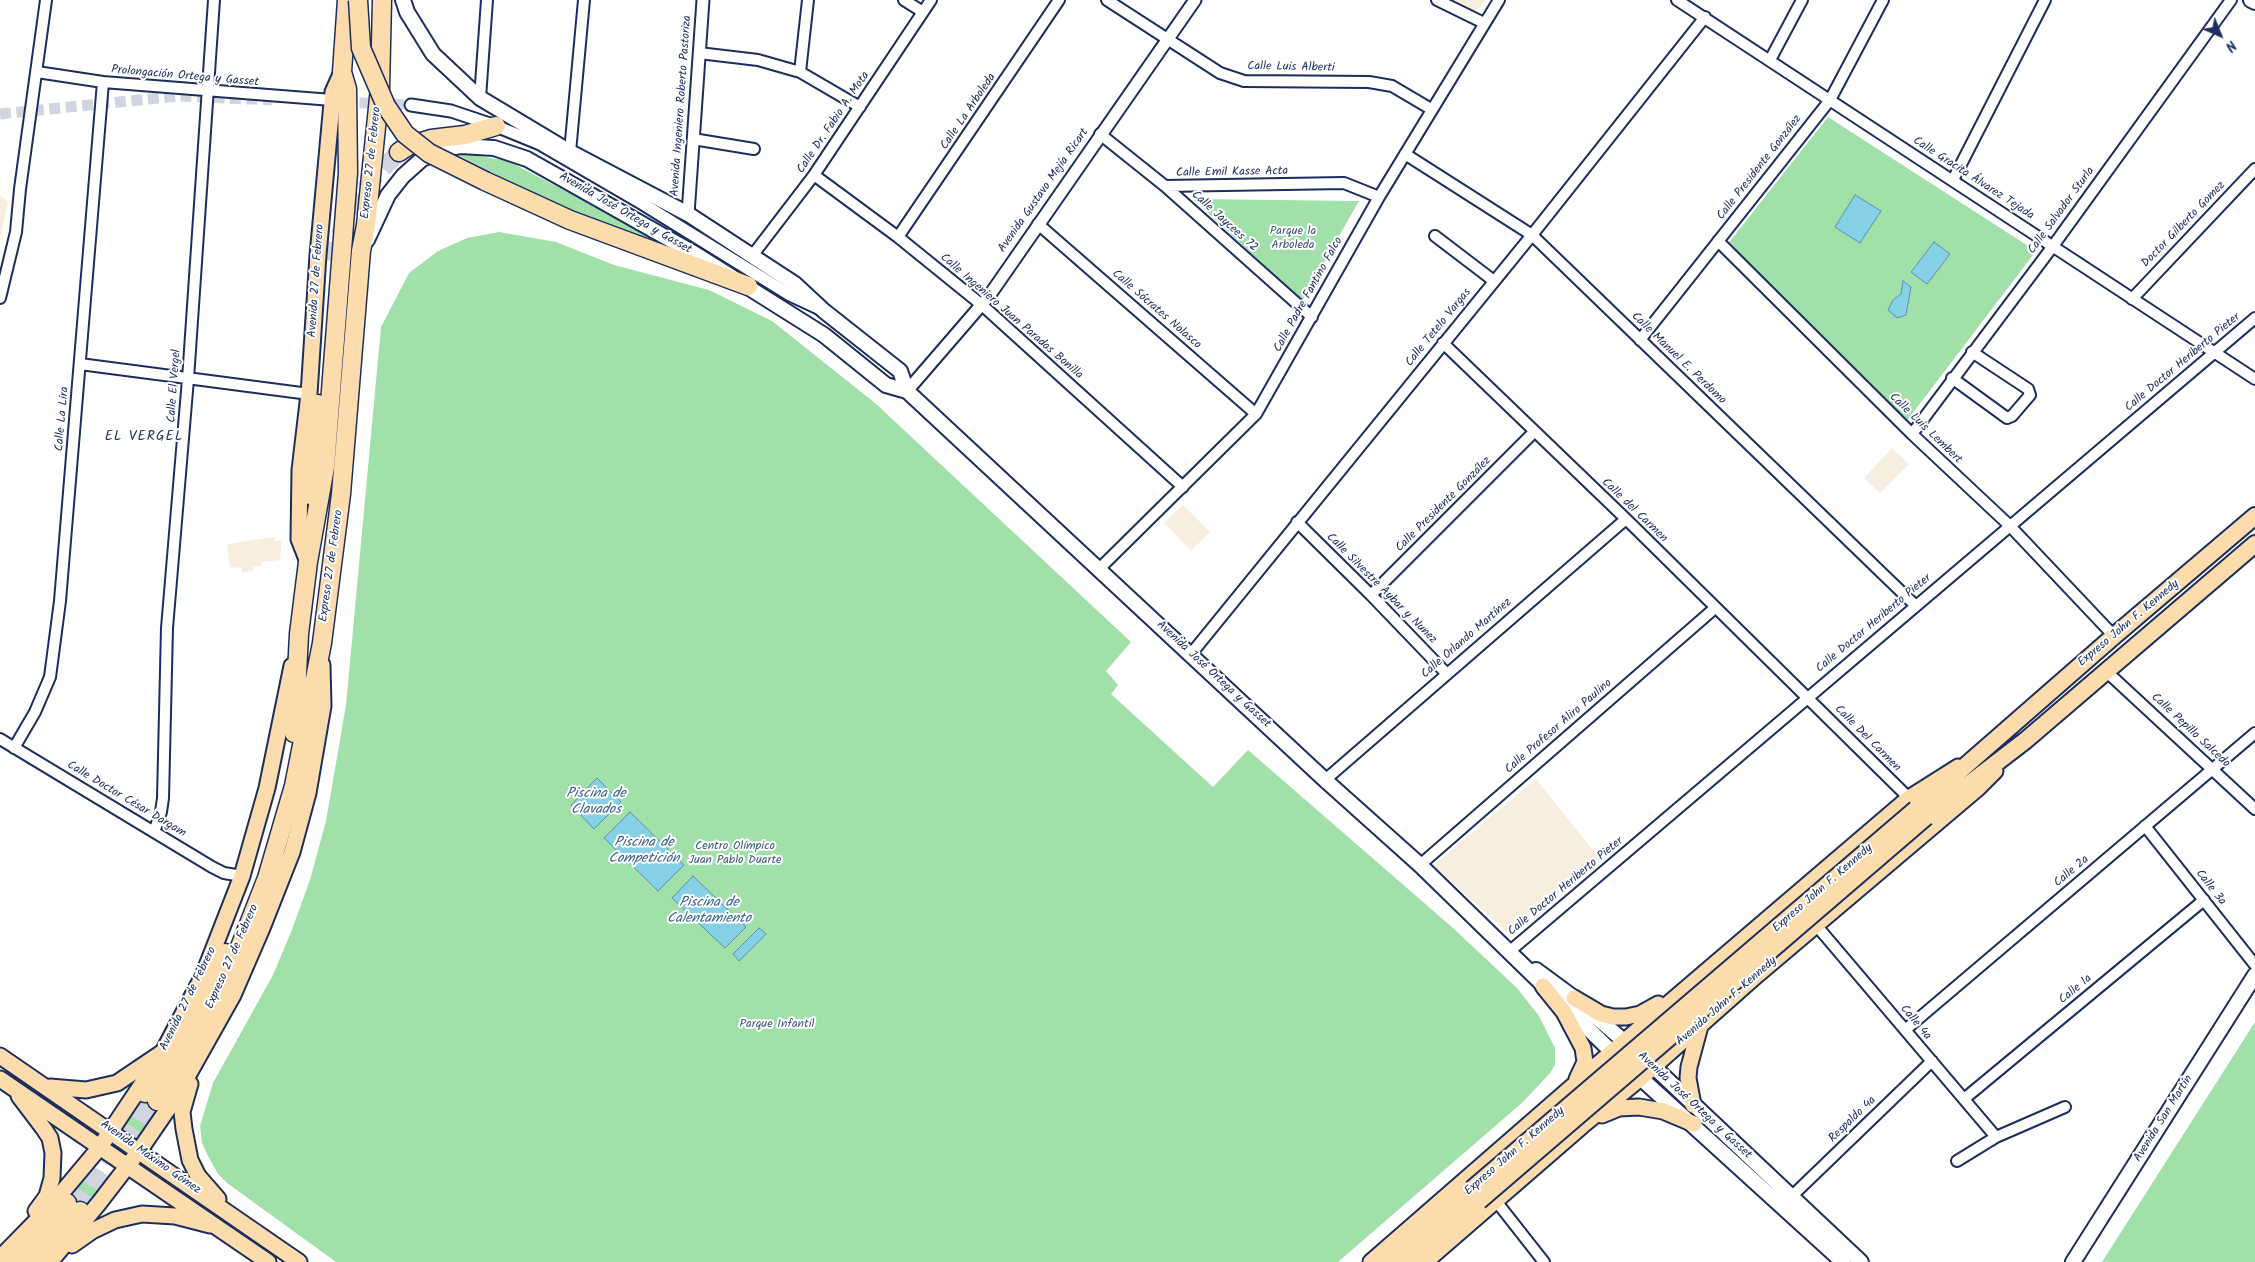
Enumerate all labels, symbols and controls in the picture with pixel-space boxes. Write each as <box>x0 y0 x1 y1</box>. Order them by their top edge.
north arrow <box>2195 10 2245 60</box>
street label: Avenida Ingeniero Roberto Pastoriza <box>668 15 696 197</box>
text: N <box>2220 35 2241 57</box>
street label: Calle Luis Alberti <box>1247 60 1335 76</box>
street label: Prolongación Ortega y Gasset <box>111 63 259 91</box>
street label: Calle Dr. Fabio A. Mota <box>795 69 873 177</box>
street label: Calle La Arboleda <box>938 71 1000 153</box>
street label: Expreso 27 de Febrero <box>359 106 385 220</box>
street label: Calle Presidente González <box>1715 113 1805 223</box>
street label: Avenida Gustavo Mejía Ricart <box>996 126 1092 256</box>
street label: Calle Gracita Álvarez Tejada <box>1910 134 2036 224</box>
street label: Calle Emil Kasse Acta <box>1176 165 1288 181</box>
street label: Calle Salvador Sturla <box>2026 165 2098 257</box>
street label: Avenida José Ortega y Gasset <box>556 170 694 258</box>
street label: Doctor Gilberto Gomez <box>2139 179 2229 271</box>
street label: Calle Jaycees 72 <box>1188 188 1260 256</box>
street label: Avenida 27 de Febrero <box>306 224 328 338</box>
park label: Parque la Arboleda <box>1270 225 1316 253</box>
street label: Calle Padre Fantino Falco <box>1271 235 1347 355</box>
street label: Calle Ingeniero Juan Paradas Bonilla <box>937 251 1085 383</box>
street label: Calle Sócrates Nolasco <box>1108 267 1204 353</box>
street label: Calle Tetelo Vargas <box>1403 286 1475 370</box>
street label: Calle Manuel E. Perdomo <box>1628 310 1728 408</box>
street label: Calle Doctor Heriberto Pieter <box>2122 311 2244 415</box>
street label: Calle El Vergel <box>165 349 185 423</box>
street label: Calle La Lira <box>53 386 73 452</box>
street label: Calle Luis Lembert <box>1886 391 1964 467</box>
district label: EL VERGEL <box>104 430 184 446</box>
street label: Calle Presidente González <box>1393 454 1495 556</box>
street label: Calle del Carmen <box>1598 476 1670 546</box>
street label: Expreso 27 de Febrero <box>317 509 347 623</box>
street label: Calle Silvestre Aybar y Nunez <box>1323 531 1439 647</box>
street label: Calle Doctor Heriberto Pieter <box>1813 572 1935 676</box>
street label: Expreso John F. Kennedy <box>2076 577 2182 671</box>
street label: Calle Orlando Martínez <box>1419 596 1515 682</box>
street label: Avenida José Ortega y Gasset <box>1153 618 1273 732</box>
street label: Calle Profesor Aliro Paulino <box>1503 677 1615 777</box>
street label: Calle Pepillo Salcedo <box>2148 691 2232 771</box>
street label: Calle Del Carmen <box>1831 703 1903 775</box>
street label: Calle Doctor César Dargam <box>64 759 188 841</box>
water label: Piscina de Clavados <box>566 787 626 820</box>
street label: Calle Doctor Heriberto Pieter <box>1505 835 1627 939</box>
water label: Piscina de Competición <box>609 836 679 869</box>
park label: Centro Olímpico Juan Pablo Duarte <box>688 840 782 868</box>
street label: Expreso John F. Kennedy <box>1770 842 1876 936</box>
street label: Calle 2a <box>2051 853 2093 891</box>
street label: Calle 3a <box>2192 867 2228 909</box>
water label: Piscina de Calentamiento <box>667 896 751 929</box>
street label: Expreso 27 de Febrero <box>203 903 263 1011</box>
street label: Avenida 27 de Febrero <box>158 945 220 1053</box>
street label: Avenida John F. Kennedy <box>1674 954 1780 1050</box>
street label: Calle 1a <box>2057 972 2095 1008</box>
street label: Calle 4a <box>1896 1003 1934 1043</box>
park label: Parque Infantil <box>740 1018 814 1032</box>
street label: Avenida José Ortega y Gasset <box>1634 1049 1754 1163</box>
street label: Avenida San Martín <box>2132 1073 2196 1165</box>
street label: Respaldo 4a <box>1826 1094 1880 1146</box>
street label: Expreso John F. Kennedy <box>1462 1105 1568 1199</box>
street label: Avenida Máximo Gómez <box>97 1118 203 1198</box>

